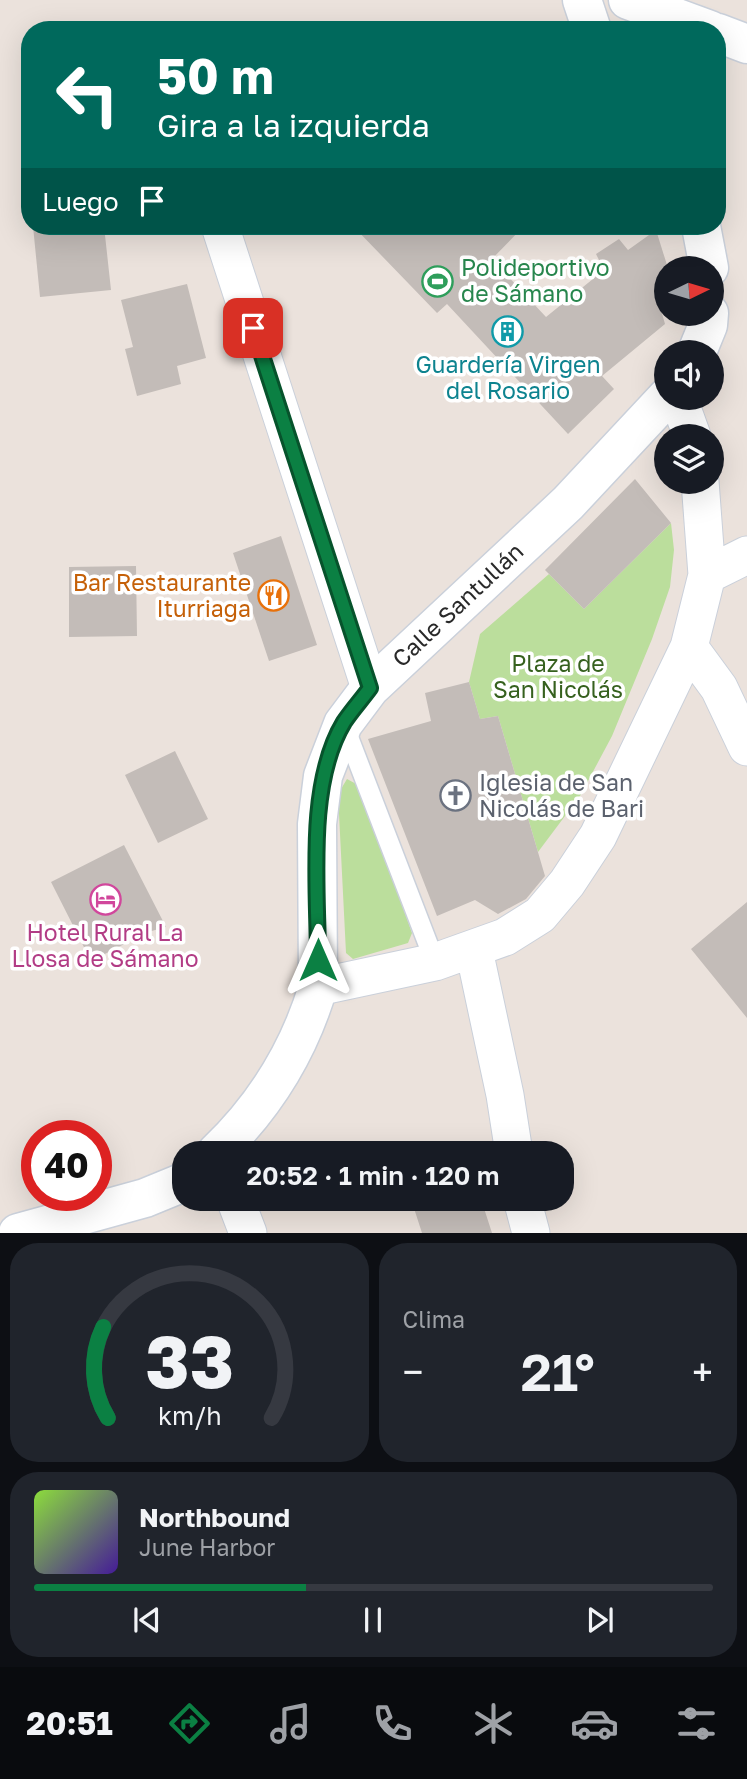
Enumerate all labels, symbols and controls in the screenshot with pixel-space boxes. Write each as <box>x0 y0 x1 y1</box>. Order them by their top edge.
text: 50 m <box>157 46 274 105</box>
icon: left <box>42 49 133 140</box>
text: Gira a la izquierda <box>157 106 430 144</box>
icon: arrive <box>133 182 171 220</box>
text: Luego <box>42 186 119 217</box>
place label: Polideportivo de Sámano <box>461 253 610 307</box>
north arrow <box>654 256 724 326</box>
map controls <box>654 256 724 494</box>
sports icon: Polideportivo de Sámano <box>421 264 455 298</box>
pin <box>223 298 283 358</box>
icon: arrive <box>234 309 272 347</box>
building icon: Guardería Virgen del Rosario <box>491 314 525 348</box>
button: sound <box>654 340 724 410</box>
place label: Guardería Virgen del Rosario <box>415 350 601 404</box>
button: layers <box>654 424 724 494</box>
street label: Calle Santullán <box>386 536 529 672</box>
place label: Bar Restaurante Iturriaga <box>73 568 251 622</box>
restaurant icon: Bar Restaurante Iturriaga <box>257 579 291 613</box>
park label: Plaza de San Nicolás <box>493 649 623 703</box>
place label: Iglesia de San Nicolás de Bari <box>479 768 644 822</box>
church icon: Iglesia de San Nicolás de Bari <box>439 779 473 813</box>
hotel icon: Hotel Rural La Llosa de Sámano <box>88 882 122 916</box>
place label: Hotel Rural La Llosa de Sámano <box>12 918 199 972</box>
position arrow <box>281 923 355 997</box>
speed limit sign: 40 <box>21 1120 112 1211</box>
text: 20:52 · 1 min · 120 m <box>246 1160 500 1191</box>
text: Clima <box>403 1305 465 1333</box>
text: 33 <box>145 1318 234 1405</box>
text: 21° <box>521 1340 595 1402</box>
text: − <box>403 1349 423 1394</box>
text: + <box>692 1349 713 1394</box>
text: km/h <box>157 1400 221 1431</box>
text: Northbound <box>139 1502 290 1533</box>
text: June Harbor <box>139 1533 275 1561</box>
icon: previous <box>128 1601 166 1639</box>
icon: pause <box>354 1601 392 1639</box>
icon: next <box>581 1601 619 1639</box>
icon: directions <box>165 1699 214 1748</box>
icon: music <box>266 1699 315 1748</box>
icon: phone <box>368 1699 417 1748</box>
icon: climate <box>469 1699 518 1748</box>
icon: car <box>570 1699 619 1748</box>
icon: filters <box>672 1699 721 1748</box>
text: 20:51 <box>26 1704 113 1742</box>

